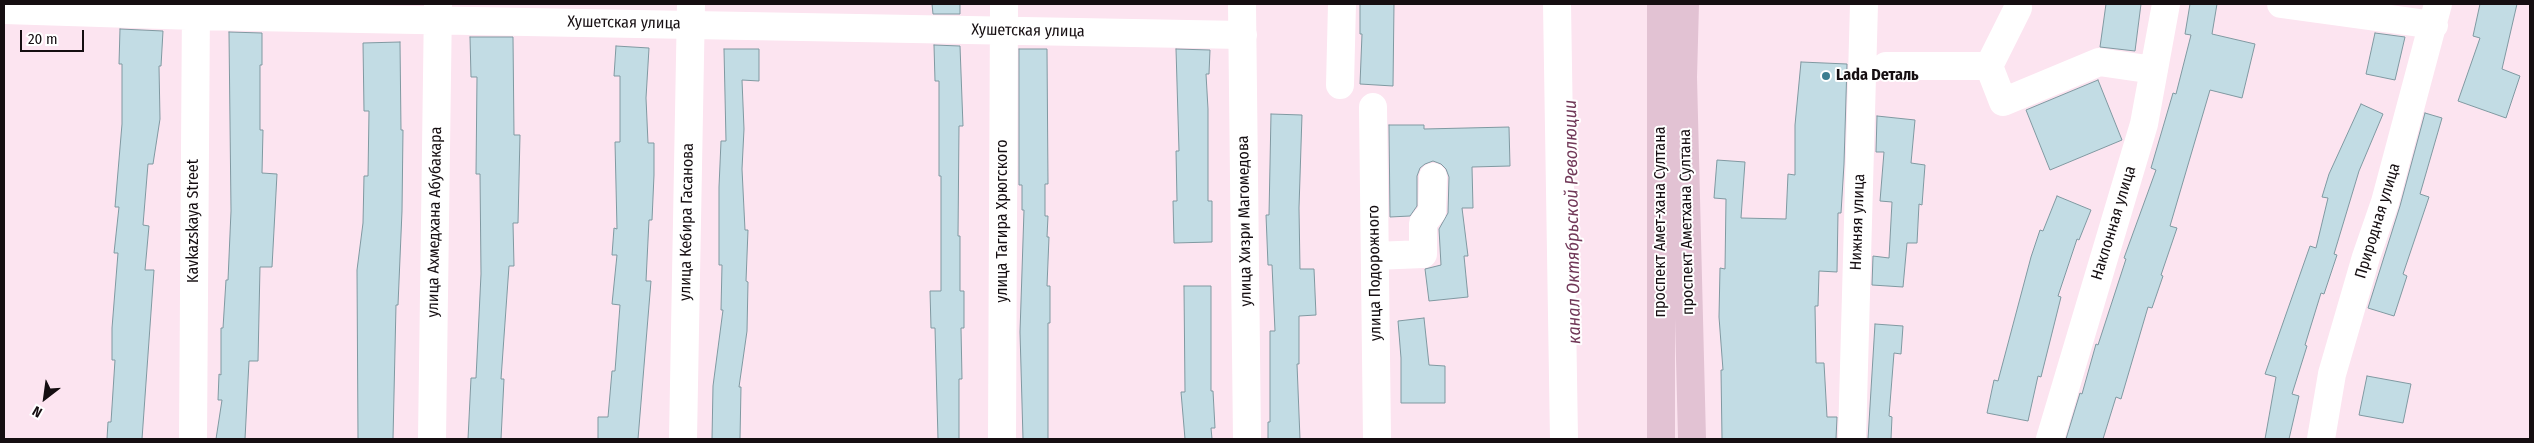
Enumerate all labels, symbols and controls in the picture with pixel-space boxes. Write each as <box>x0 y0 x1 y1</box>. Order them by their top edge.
street label: Хушетская улица <box>567 12 681 34</box>
scale bar <box>22 20 86 52</box>
street label: Хушетская улица <box>971 20 1085 42</box>
text: 20 m <box>28 30 58 48</box>
place label: Lada Dеталь <box>1836 66 1919 86</box>
marker: Lada Dеталь <box>1820 70 1832 82</box>
water label: канал Октябрьской Революции <box>1560 100 1586 344</box>
street label: улица Ахмедхана Абубакара <box>424 127 446 317</box>
street label: проспект Амет-хана Султана <box>1651 127 1671 317</box>
street label: проспект Аметхана Султана <box>1676 129 1698 315</box>
street label: улица Хизри Магомедова <box>1234 135 1256 307</box>
street label: улица Тагира Хрюгского <box>993 139 1013 303</box>
street label: улица Кебира Гасанова <box>676 143 698 301</box>
street label: Kavkazskaya Street <box>184 159 204 283</box>
street label: Природная улица <box>2351 161 2405 281</box>
street label: Наклонная улица <box>2088 164 2140 282</box>
street label: Нижняя улица <box>1847 173 1869 271</box>
street label: улица Подорожного <box>1364 205 1386 341</box>
north arrow <box>20 373 70 423</box>
text: N <box>29 402 45 421</box>

